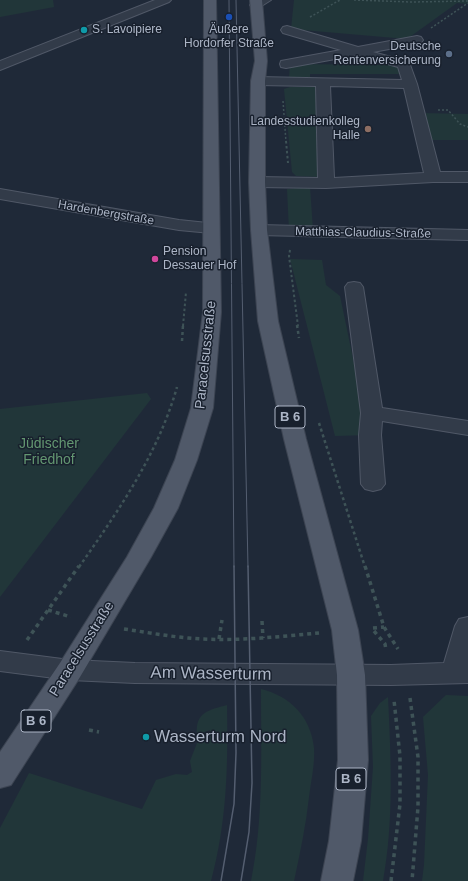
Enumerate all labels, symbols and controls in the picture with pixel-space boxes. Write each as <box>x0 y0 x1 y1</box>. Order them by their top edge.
marker: Äußere Hordorfer Straße <box>224 12 234 22</box>
place label: S. Lavoipiere <box>92 23 162 37</box>
place label: Äußere Hordorfer Straße <box>184 23 274 51</box>
marker: S. Lavoipiere <box>79 25 89 35</box>
place label: Deutsche Rentenversicherung <box>334 40 441 68</box>
marker: Deutsche Rentenversicherung <box>444 49 454 59</box>
place label: Landesstudienkolleg Halle <box>251 115 360 143</box>
marker: Landesstudienkolleg Halle <box>363 124 373 134</box>
street label: Hardenbergstraße <box>57 197 155 229</box>
street label: Matthias-Claudius-Straße <box>295 225 431 241</box>
place label: Pension Dessauer Hof <box>163 245 236 273</box>
marker: Pension Dessauer Hof <box>150 254 160 264</box>
street label: Paracelsusstraße <box>192 300 220 410</box>
road number: B 6 <box>275 406 305 428</box>
park label: Jüdischer Friedhof <box>19 436 79 468</box>
street label: Paracelsusstraße <box>46 598 118 700</box>
street label: Am Wasserturm <box>150 663 272 685</box>
road number: B 6 <box>21 710 51 732</box>
place label: Wasserturm Nord <box>154 727 287 747</box>
marker: Wasserturm Nord <box>141 732 151 742</box>
road number: B 6 <box>336 768 366 790</box>

